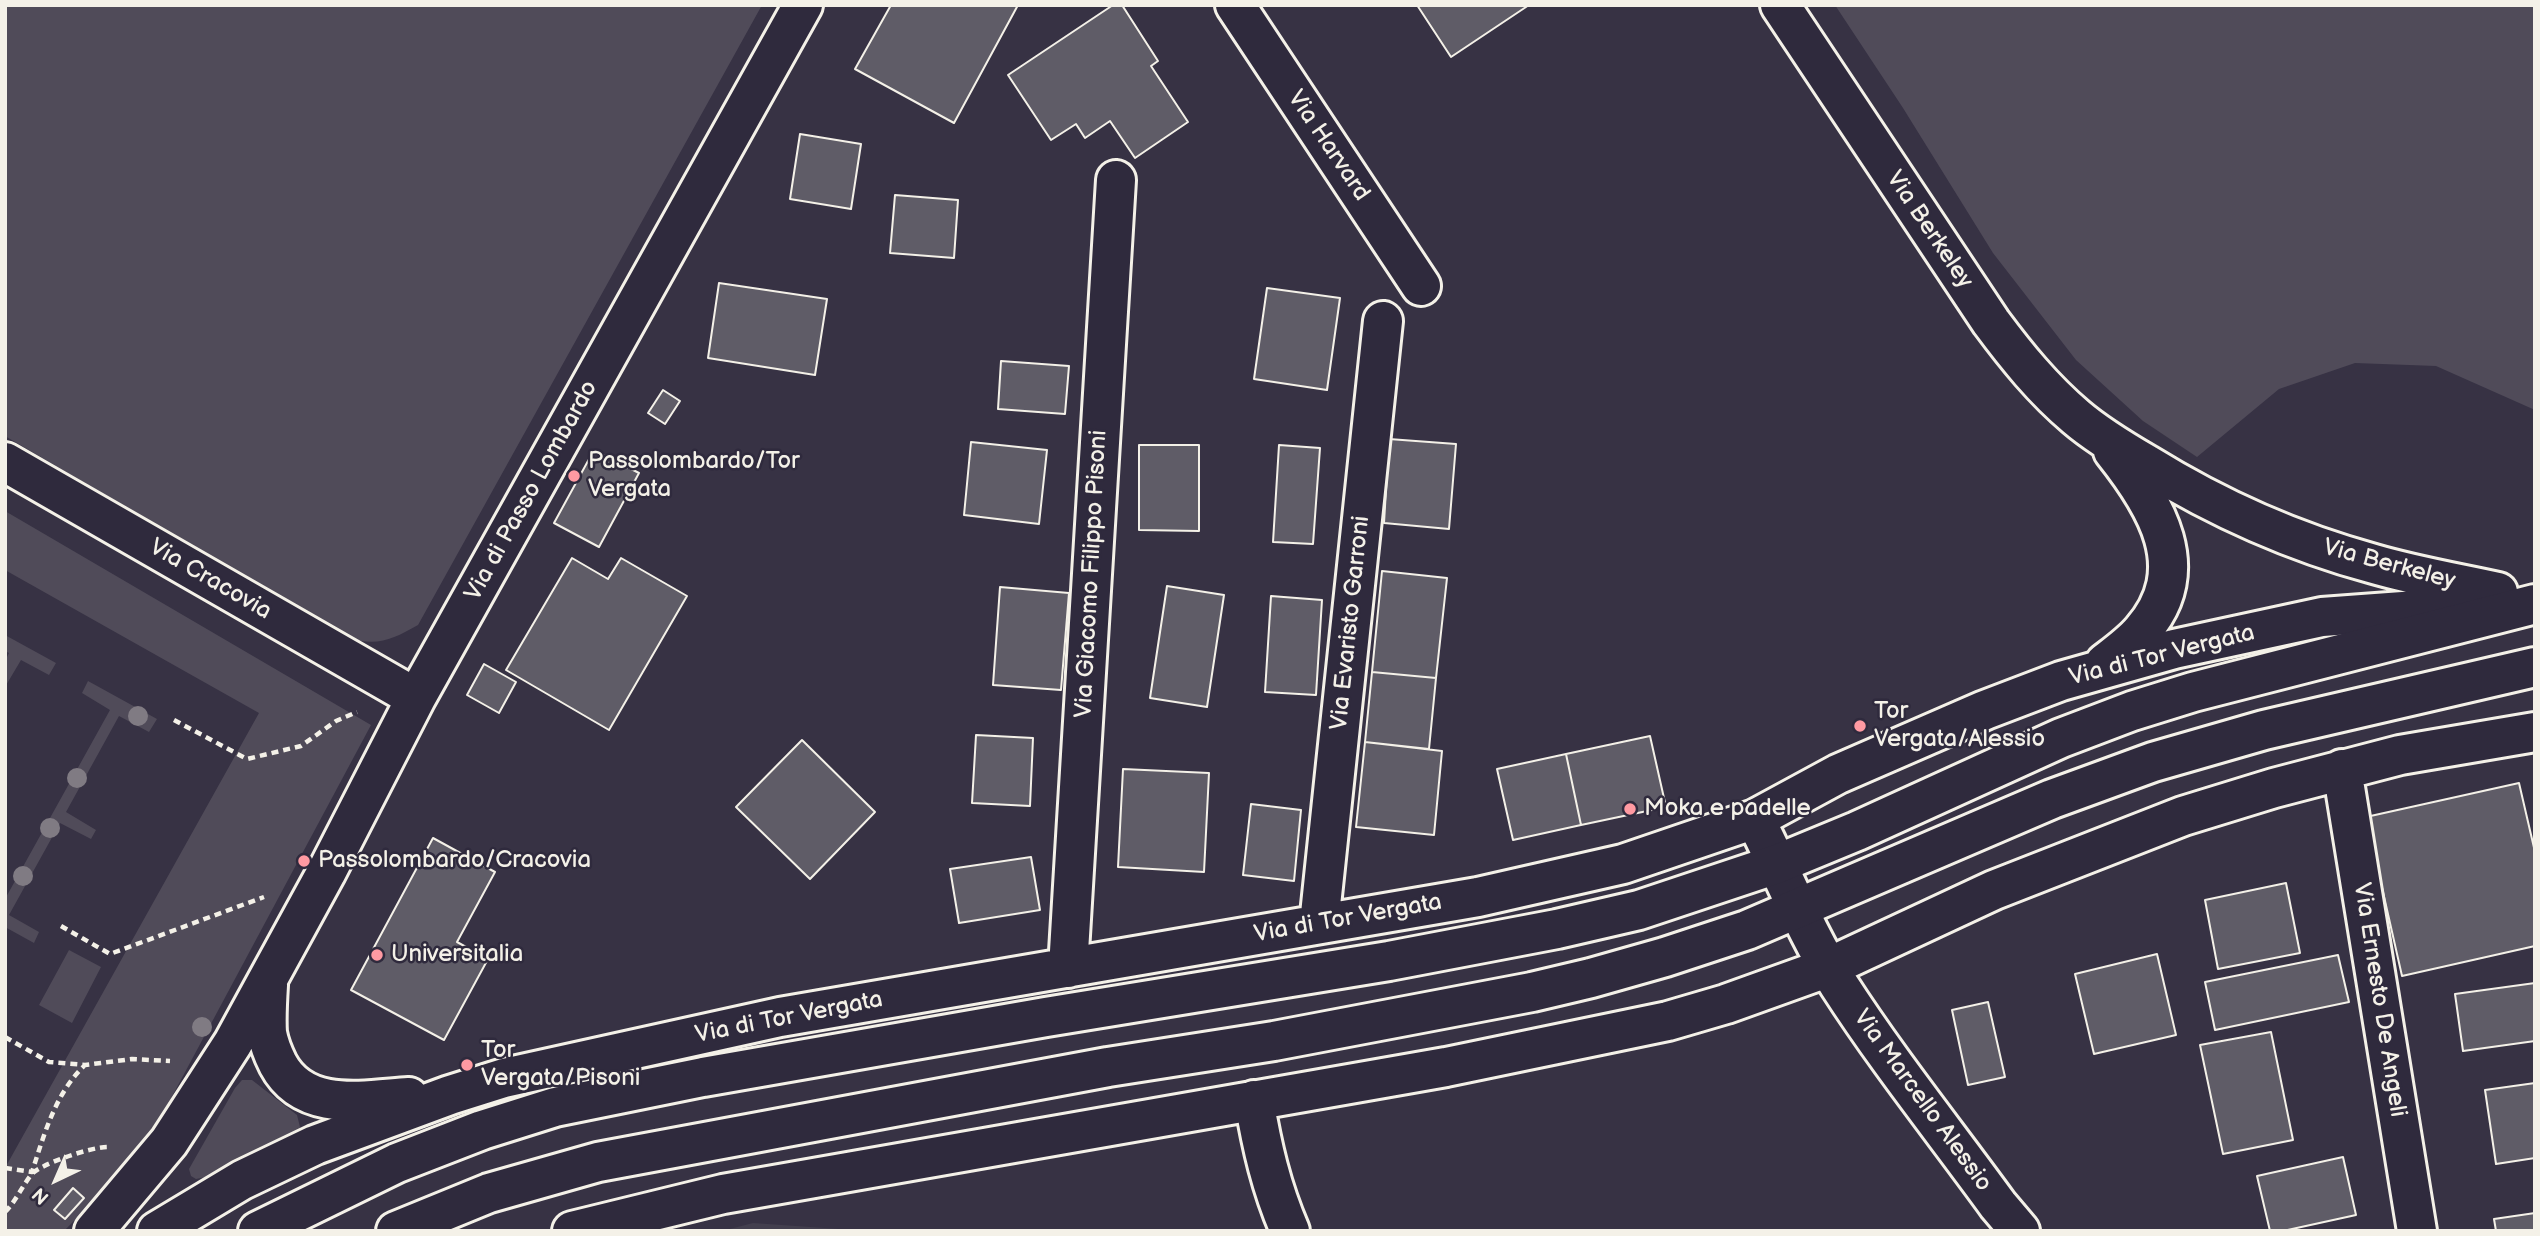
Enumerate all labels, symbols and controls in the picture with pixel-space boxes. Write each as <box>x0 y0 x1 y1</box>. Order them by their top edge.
street label: Via Harvard <box>1281 85 1375 207</box>
street label: Via Berkeley <box>1879 166 1979 294</box>
street label: Via di Passo Lombardo <box>459 376 605 606</box>
street label: Via Giacomo Filippo Pisoni <box>1070 429 1114 719</box>
place label: Passolombardo/Tor Vergata <box>588 448 800 504</box>
marker: Passolombardo/Tor Vergata <box>566 468 582 484</box>
street label: Via Evaristo Garroni <box>1325 514 1377 732</box>
street label: Via Cracovia <box>144 533 276 627</box>
street label: Via Berkeley <box>2320 534 2458 596</box>
street label: Via di Tor Vergata <box>2066 619 2258 693</box>
place label: Tor Vergata/Alessio <box>1874 698 2045 754</box>
marker: Tor Vergata/Alessio <box>1852 718 1868 734</box>
place label: Moka e padelle <box>1644 795 1811 823</box>
marker: Moka e padelle <box>1622 801 1638 817</box>
place label: Passolombardo/Cracovia <box>318 847 591 875</box>
marker: Passolombardo/Cracovia <box>296 853 312 869</box>
street label: Via Ernesto De Angeli <box>2346 881 2412 1119</box>
street label: Via di Tor Vergata <box>1252 888 1444 950</box>
place label: Universitalia <box>391 941 523 969</box>
marker: Universitalia <box>369 947 385 963</box>
street label: Via di Tor Vergata <box>693 986 885 1050</box>
street label: Via Marcello Alessio <box>1846 1004 1998 1198</box>
place label: Tor Vergata/Pisoni <box>481 1037 640 1093</box>
marker: Tor Vergata/Pisoni <box>459 1057 475 1073</box>
north arrow <box>21 1145 91 1215</box>
text: N <box>28 1182 54 1209</box>

